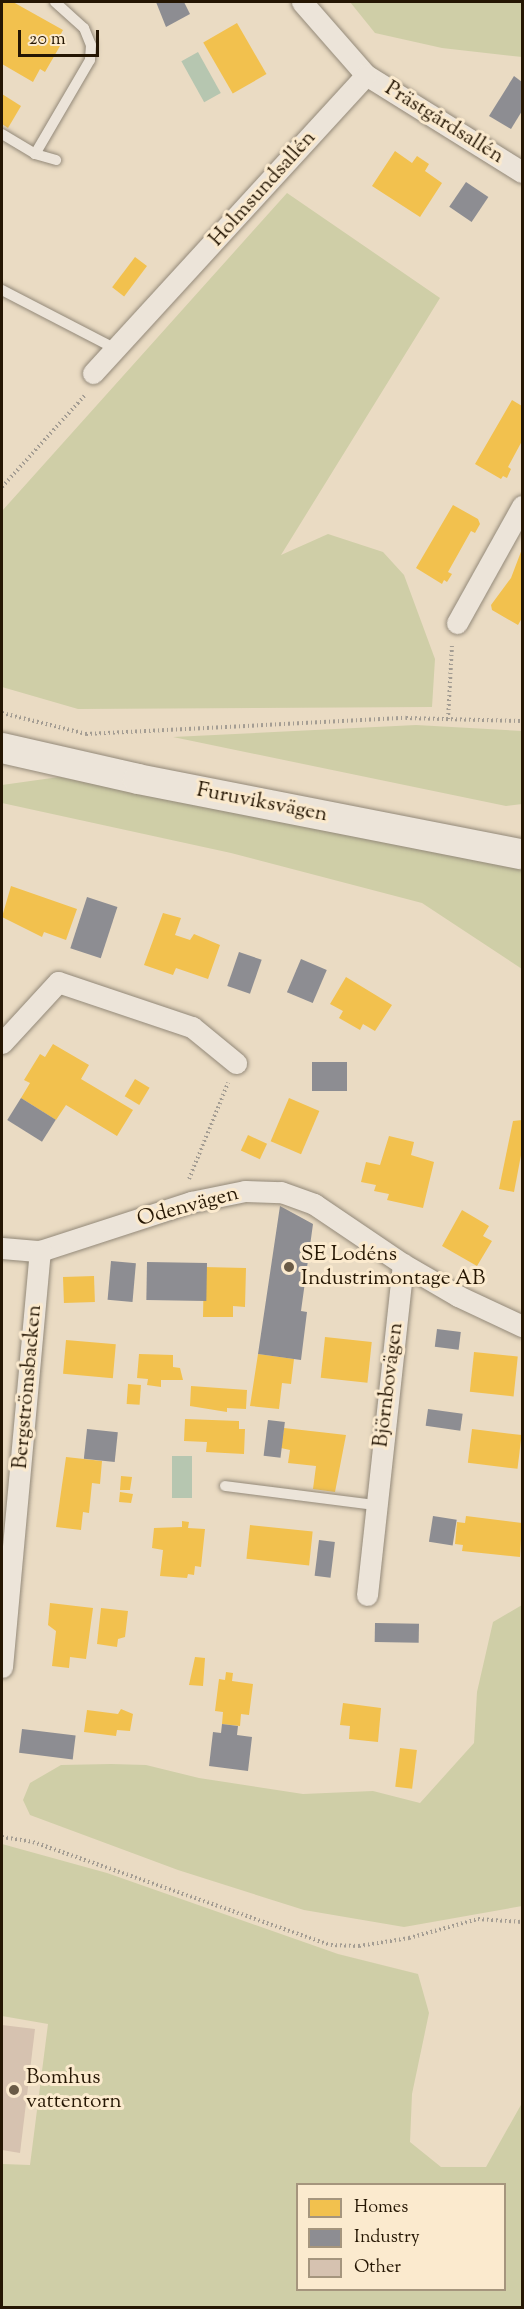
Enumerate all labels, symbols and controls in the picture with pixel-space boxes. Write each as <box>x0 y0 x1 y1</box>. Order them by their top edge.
scale bar <box>21 18 102 56</box>
text: 20 m <box>29 27 66 53</box>
street label: Prästgårdsallén <box>380 76 508 170</box>
street label: Holmsundsallén <box>204 126 322 252</box>
street label: Furuviksvägen <box>194 778 330 828</box>
street label: Odenvägen <box>135 1181 241 1233</box>
place label: SE Lodéns Industrimontage AB <box>301 1242 485 1292</box>
marker: SE Lodéns Industrimontage AB <box>282 1260 296 1274</box>
street label: Bergströmsbacken <box>8 1304 48 1470</box>
street label: Björnbovägen <box>369 1321 409 1449</box>
place label: Bomhus vattentorn <box>26 2065 122 2115</box>
marker: Bomhus vattentorn <box>7 2083 21 2097</box>
legend <box>296 2183 506 2291</box>
text: Homes <box>354 2195 408 2221</box>
text: Industry <box>354 2225 420 2251</box>
text: Other <box>354 2255 401 2281</box>

